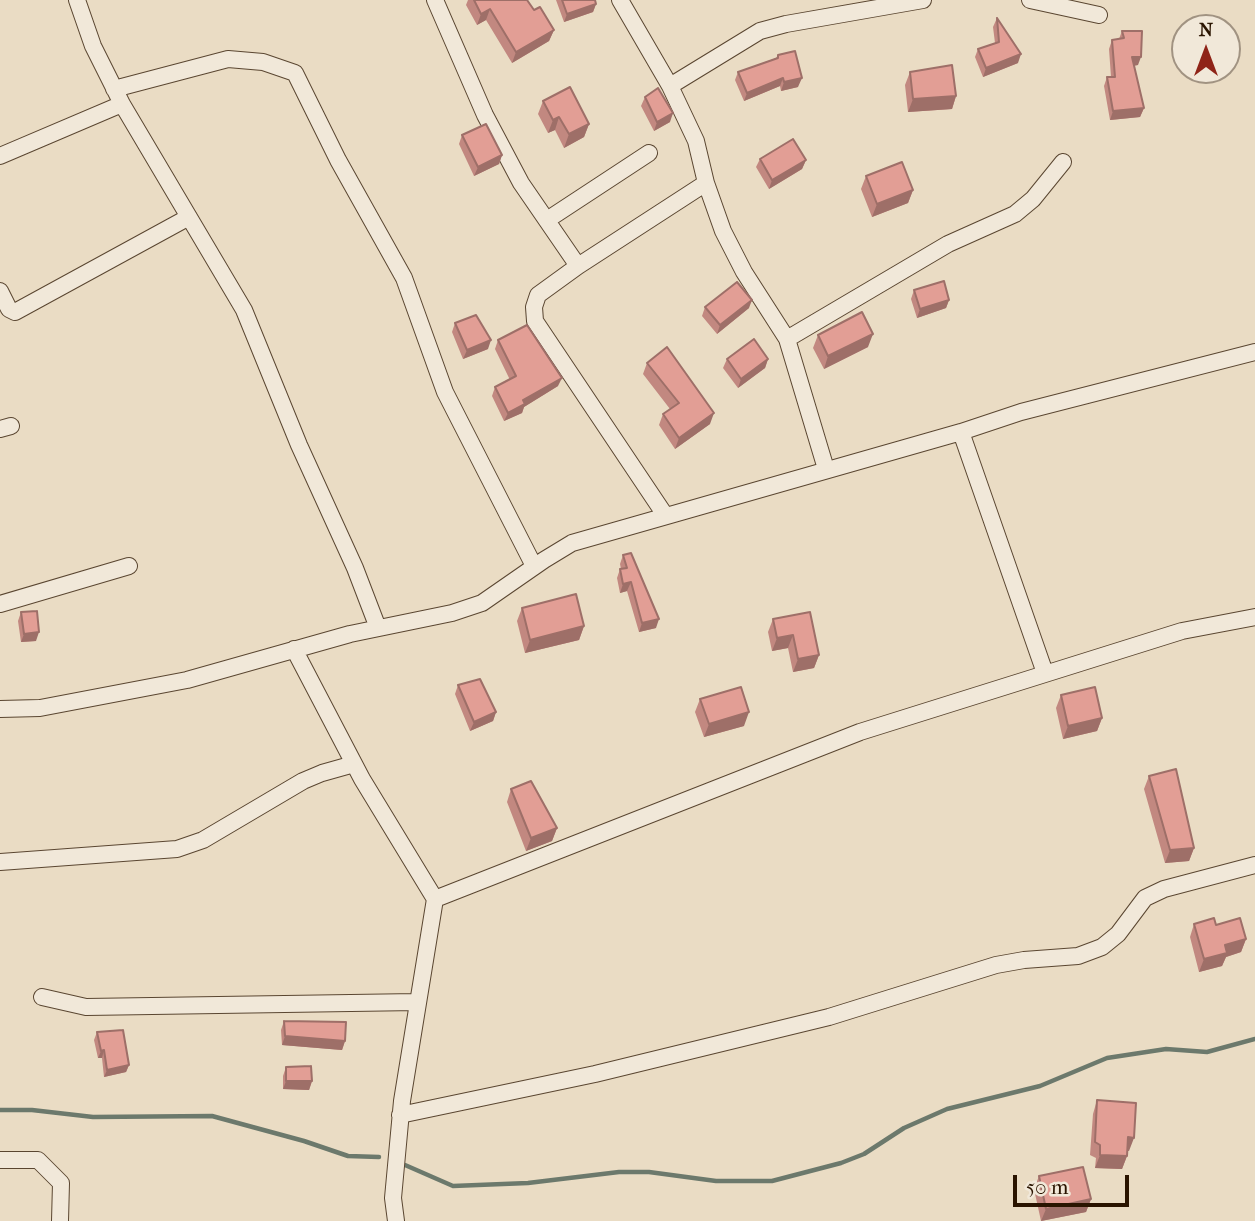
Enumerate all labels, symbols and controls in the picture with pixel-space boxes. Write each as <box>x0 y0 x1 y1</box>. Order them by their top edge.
north arrow <box>1171 14 1241 84</box>
text: N <box>1199 19 1213 41</box>
scale bar <box>1017 1162 1132 1206</box>
text: 50 m <box>1026 1175 1069 1199</box>

